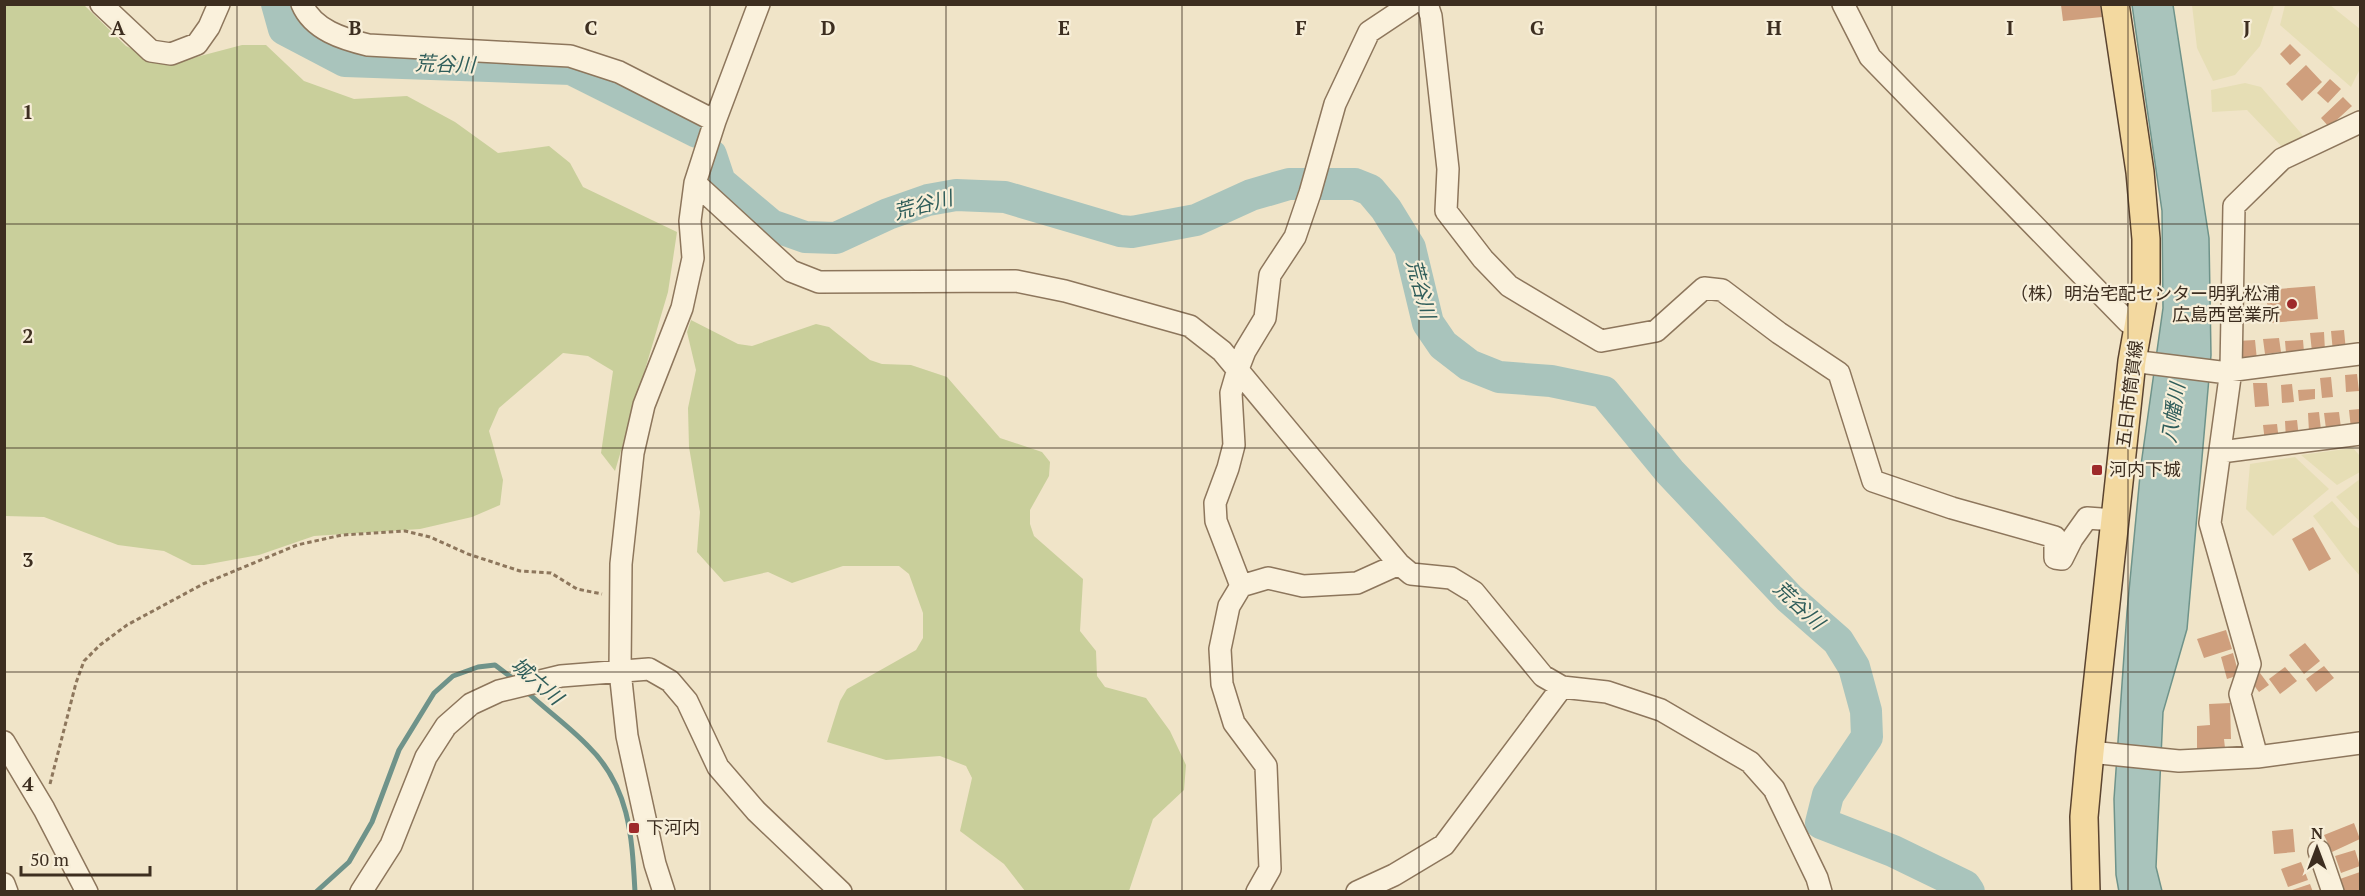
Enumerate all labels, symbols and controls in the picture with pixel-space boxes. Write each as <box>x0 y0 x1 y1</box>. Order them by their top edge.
text: A <box>111 14 126 41</box>
text: B <box>349 14 362 41</box>
text: C <box>584 14 598 41</box>
text: D <box>821 14 835 41</box>
text: E <box>1058 14 1070 41</box>
text: F <box>1295 14 1307 41</box>
text: G <box>1530 14 1544 41</box>
text: H <box>1766 14 1782 41</box>
text: I <box>2006 14 2014 41</box>
text: J <box>2243 14 2251 41</box>
water label: 荒谷川 <box>415 49 477 78</box>
text: 1 <box>22 98 34 125</box>
water label: 荒谷川 <box>890 183 957 225</box>
water label: 荒谷川 <box>1401 256 1443 323</box>
place label: （株）明治宅配センター明乳松浦 広島西営業所 <box>2010 281 2280 326</box>
marker: （株）明治宅配センター明乳松浦 広島西営業所 <box>2285 297 2299 311</box>
text: 2 <box>22 322 34 349</box>
street label: 五日市筒賀線 <box>2111 339 2147 449</box>
water label: 八幡川 <box>2154 379 2191 445</box>
place label: 河内下城 <box>2109 457 2181 481</box>
marker: 河内下城 <box>2090 463 2104 477</box>
text: 3 <box>22 546 34 573</box>
water label: 荒谷川 <box>1768 574 1832 636</box>
water label: 城六川 <box>506 651 570 712</box>
text: 4 <box>22 770 34 797</box>
place label: 下河内 <box>646 815 700 839</box>
north arrow <box>2287 818 2347 878</box>
marker: 下河内 <box>627 821 641 835</box>
text: N <box>2311 822 2323 844</box>
scale bar <box>21 839 150 877</box>
text: 50 m <box>30 847 70 871</box>

